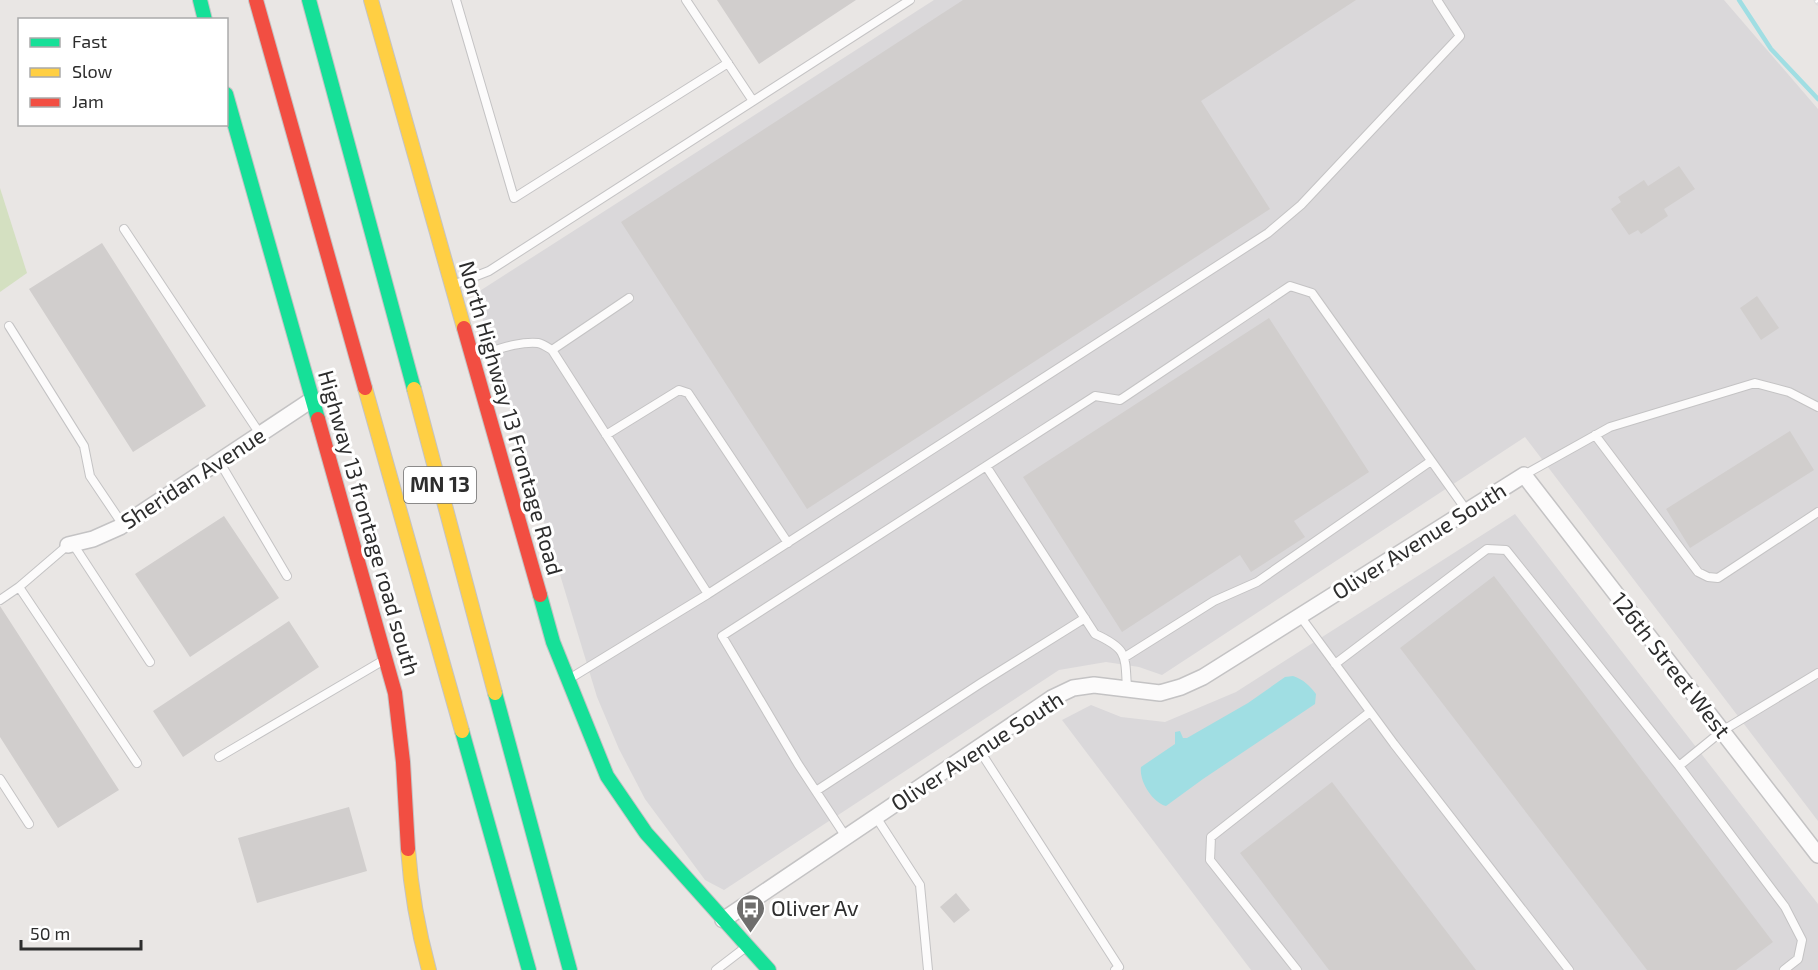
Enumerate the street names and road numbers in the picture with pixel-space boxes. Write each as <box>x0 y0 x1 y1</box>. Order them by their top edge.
street label: North Highway 13 Frontage Road <box>455 258 569 578</box>
street label: Highway 13 frontage road south <box>314 367 426 678</box>
street label: Sheridan Avenue <box>115 421 269 533</box>
road number: MN 13 <box>404 467 476 503</box>
street label: Oliver Avenue South <box>1327 476 1510 604</box>
street label: 126th Street West <box>1607 586 1737 742</box>
street label: Oliver Avenue South <box>886 685 1067 816</box>

